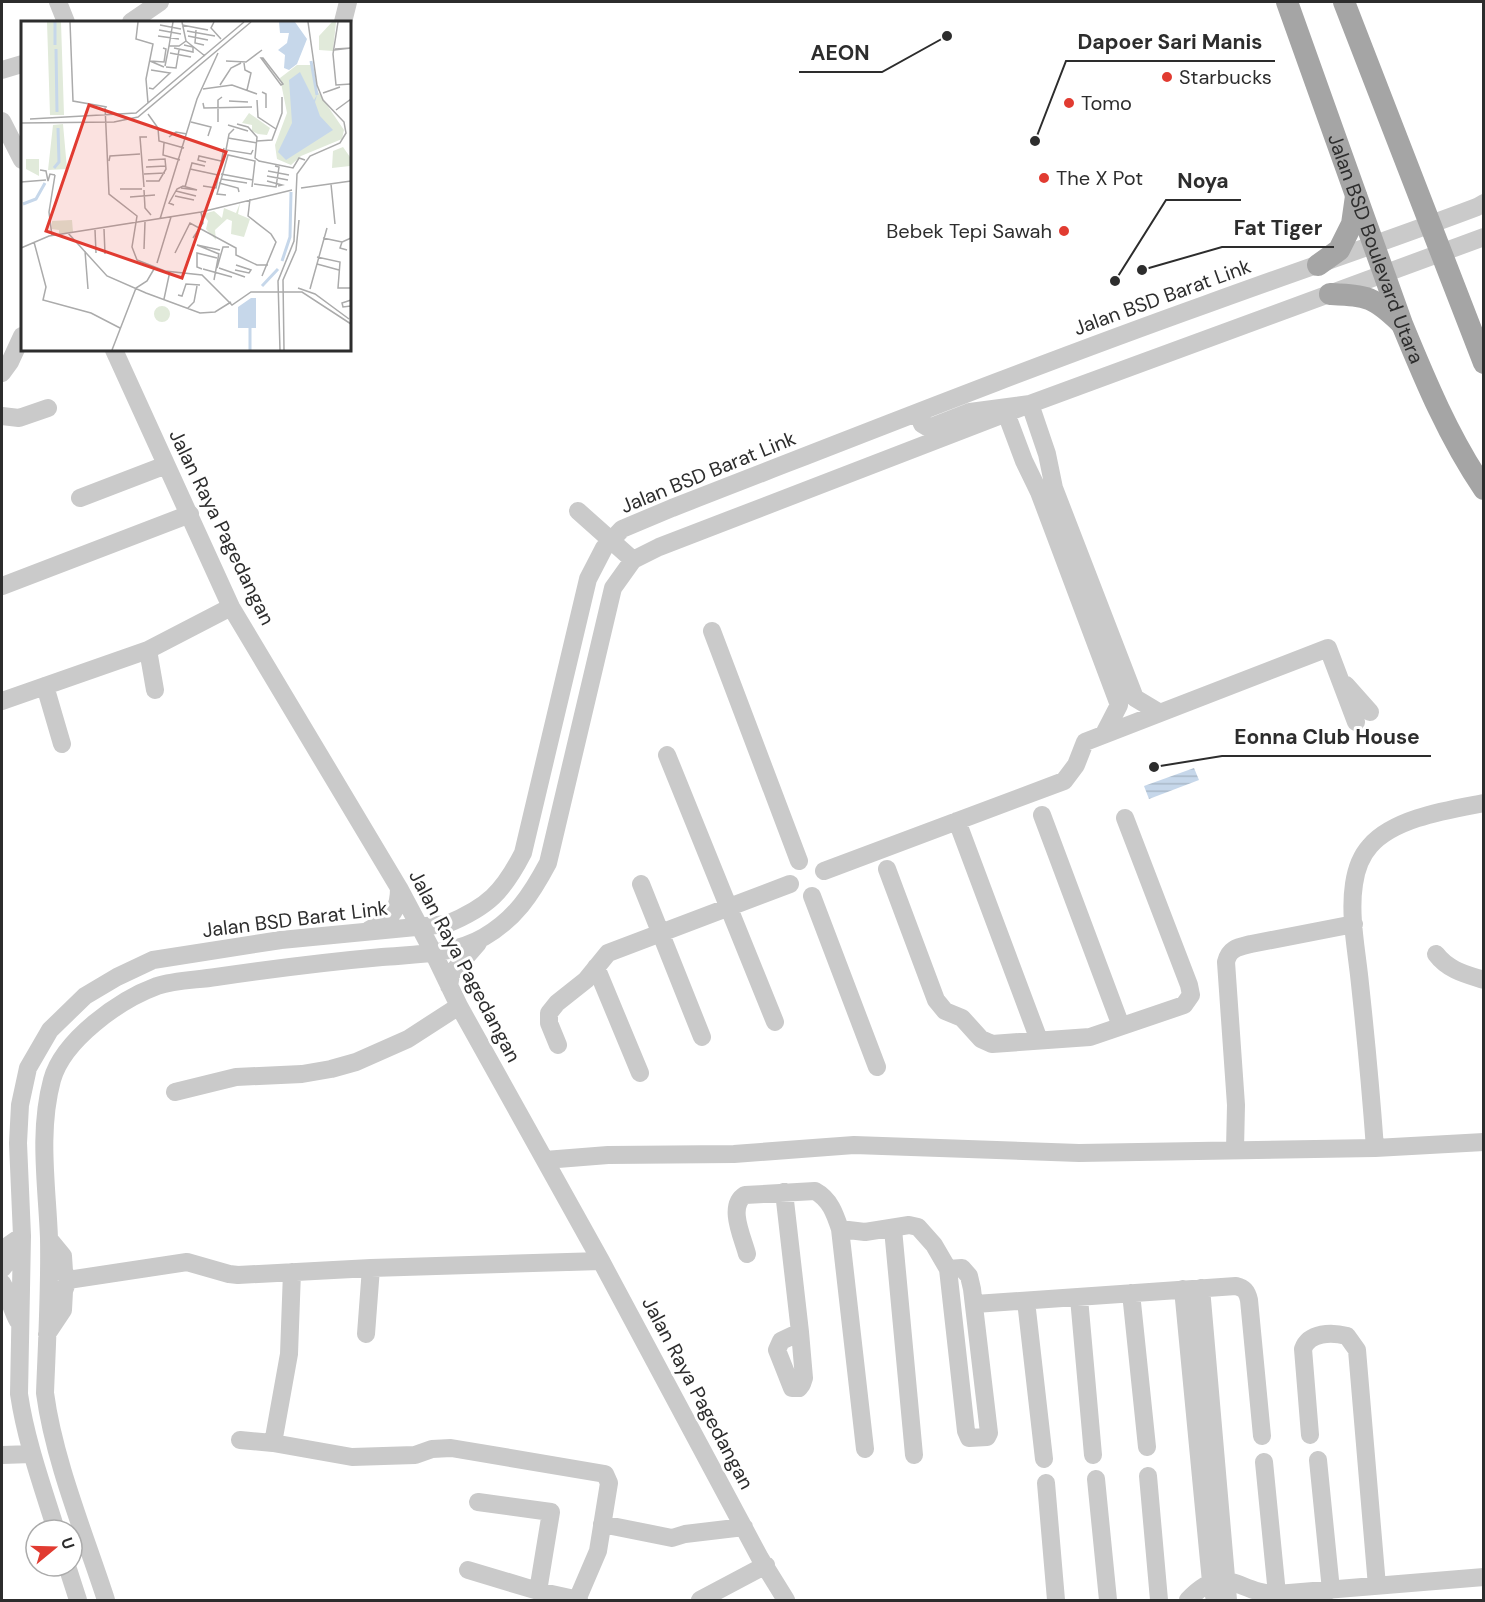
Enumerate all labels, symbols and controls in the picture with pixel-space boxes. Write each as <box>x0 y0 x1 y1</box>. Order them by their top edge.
inset map <box>21 21 351 351</box>
callout: Dapoer Sari Manis <box>1066 22 1275 61</box>
text: Dapoer Sari Manis <box>1078 28 1262 56</box>
callout: AEON <box>799 33 882 72</box>
text: AEON <box>811 39 869 67</box>
place label: Starbucks <box>1179 64 1272 90</box>
marker: Starbucks <box>1160 70 1174 84</box>
place label: Tomo <box>1081 90 1132 116</box>
marker: Tomo <box>1062 96 1076 110</box>
street label: Jalan BSD Boulevard Utara <box>1322 130 1430 367</box>
callout: Noya <box>1166 161 1241 200</box>
place label: The X Pot <box>1056 165 1143 191</box>
text: Noya <box>1177 167 1229 195</box>
marker: The X Pot <box>1037 171 1051 185</box>
callout: Fat Tiger <box>1222 208 1334 247</box>
text: Fat Tiger <box>1234 214 1323 242</box>
place label: Bebek Tepi Sawah <box>886 218 1052 244</box>
marker: Bebek Tepi Sawah <box>1057 224 1071 238</box>
street label: Jalan BSD Barat Link <box>1070 253 1254 341</box>
street label: Jalan Raya Pagedangan <box>163 425 281 629</box>
street label: Jalan BSD Barat Link <box>617 425 799 519</box>
callout: Eonna Club House <box>1222 717 1431 756</box>
text: Eonna Club House <box>1234 723 1420 751</box>
street label: Jalan Raya Pagedangan <box>403 865 527 1067</box>
street label: Jalan BSD Barat Link <box>201 895 389 943</box>
street label: Jalan Raya Pagedangan <box>636 1292 760 1494</box>
north arrow <box>24 1518 84 1578</box>
text: U <box>56 1535 79 1552</box>

